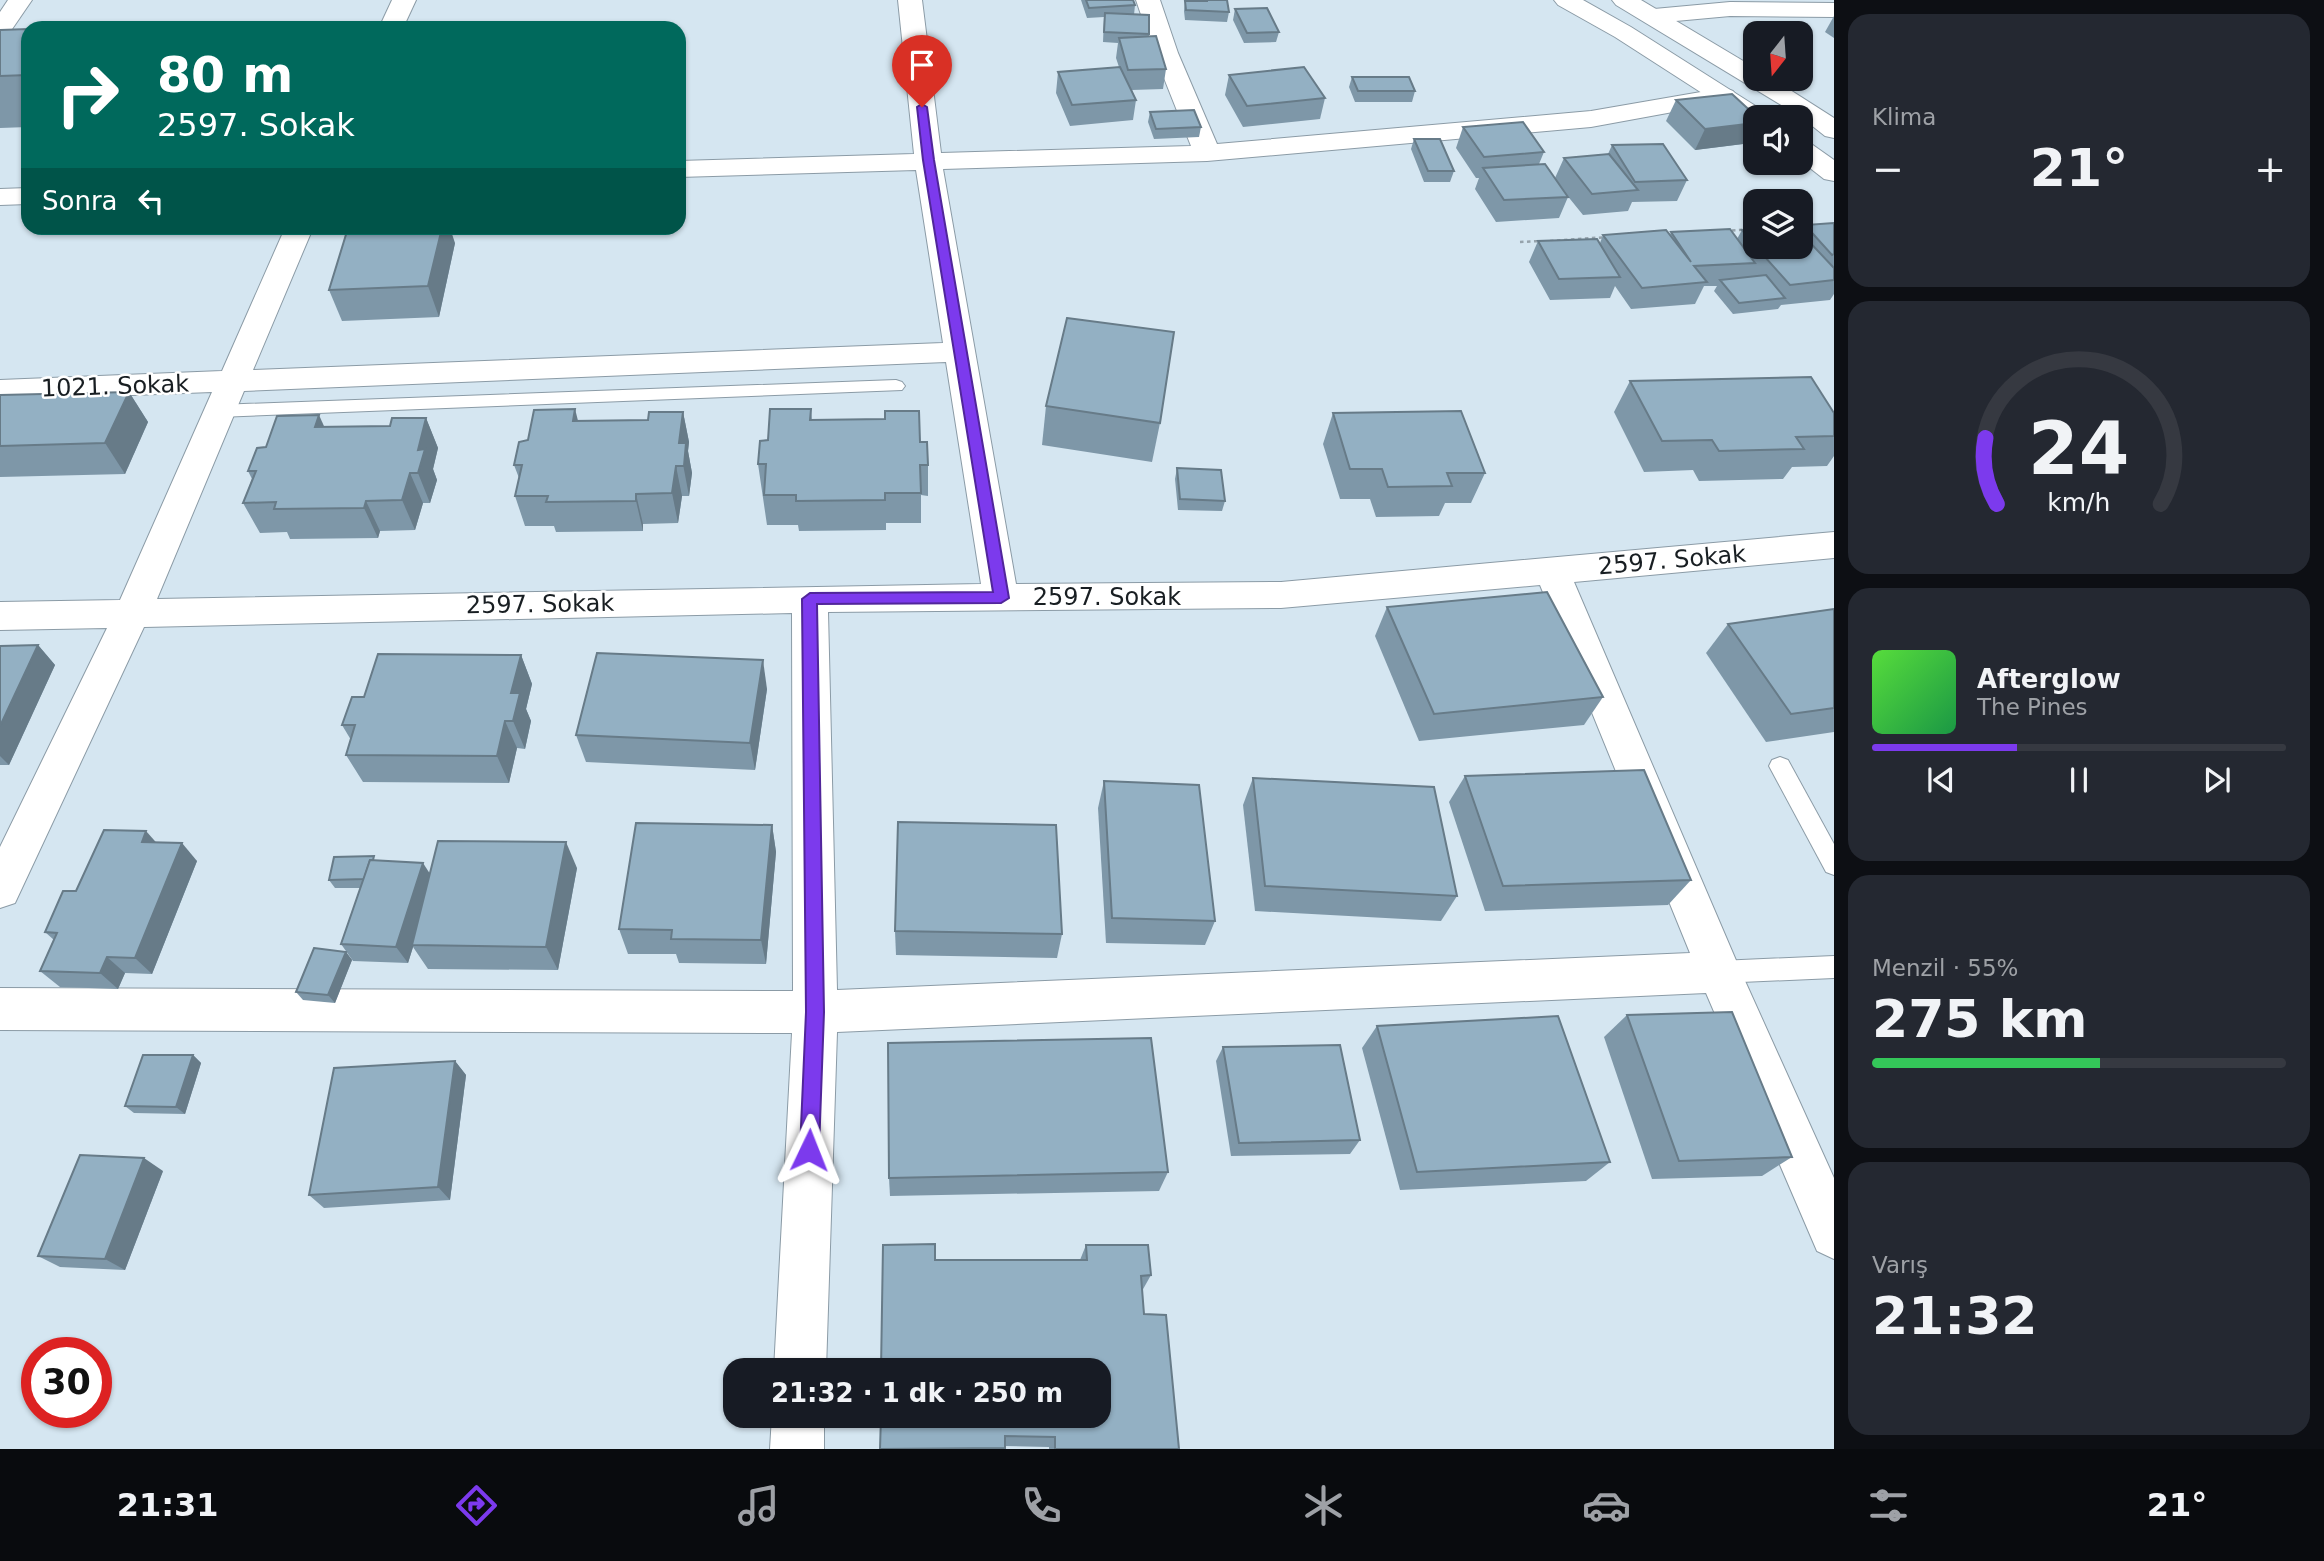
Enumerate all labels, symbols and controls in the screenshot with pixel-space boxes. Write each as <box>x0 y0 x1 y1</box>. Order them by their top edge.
north arrow <box>1743 21 1813 91</box>
map controls <box>1743 21 1813 259</box>
pin <box>892 35 952 107</box>
icon: arrive <box>903 46 941 84</box>
text: 80 m <box>157 47 293 104</box>
icon: right <box>42 49 133 140</box>
text: Klima <box>1872 104 1936 130</box>
button: sound <box>1743 105 1813 175</box>
text: 2597. Sokak <box>157 106 355 144</box>
text: 21° <box>2030 138 2128 198</box>
text: − <box>1872 147 1904 191</box>
text: + <box>2254 147 2286 191</box>
icon: left <box>132 182 170 220</box>
text: Sonra <box>42 186 118 216</box>
button: layers <box>1743 189 1813 259</box>
street label: 1021. Sokak <box>40 369 190 403</box>
text: 24 <box>2028 406 2130 491</box>
text: km/h <box>2047 487 2111 516</box>
street label: 2597. Sokak <box>1597 540 1747 580</box>
street label: 2597. Sokak <box>1033 583 1181 611</box>
street label: 2597. Sokak <box>466 589 614 619</box>
text: Afterglow <box>1977 664 2121 694</box>
text: The Pines <box>1977 694 2088 720</box>
icon: previous <box>1922 761 1960 799</box>
icon: pause <box>2060 761 2098 799</box>
icon: next <box>2198 761 2236 799</box>
text: Menzil · 55% <box>1872 955 2018 981</box>
text: 275 km <box>1872 989 2087 1049</box>
position arrow <box>772 1113 846 1187</box>
text: Varış <box>1872 1252 1928 1278</box>
text: 21:32 <box>1872 1286 2038 1346</box>
speed limit sign: 30 <box>21 1337 112 1428</box>
text: 21:32 · 1 dk · 250 m <box>771 1378 1063 1408</box>
icon: directions <box>452 1481 501 1530</box>
icon: music <box>734 1481 783 1530</box>
icon: phone <box>1017 1481 1066 1530</box>
icon: climate <box>1299 1481 1348 1530</box>
icon: car <box>1582 1481 1631 1530</box>
icon: filters <box>1864 1481 1913 1530</box>
text: 21:31 <box>117 1486 219 1524</box>
text: 21° <box>2147 1486 2207 1524</box>

